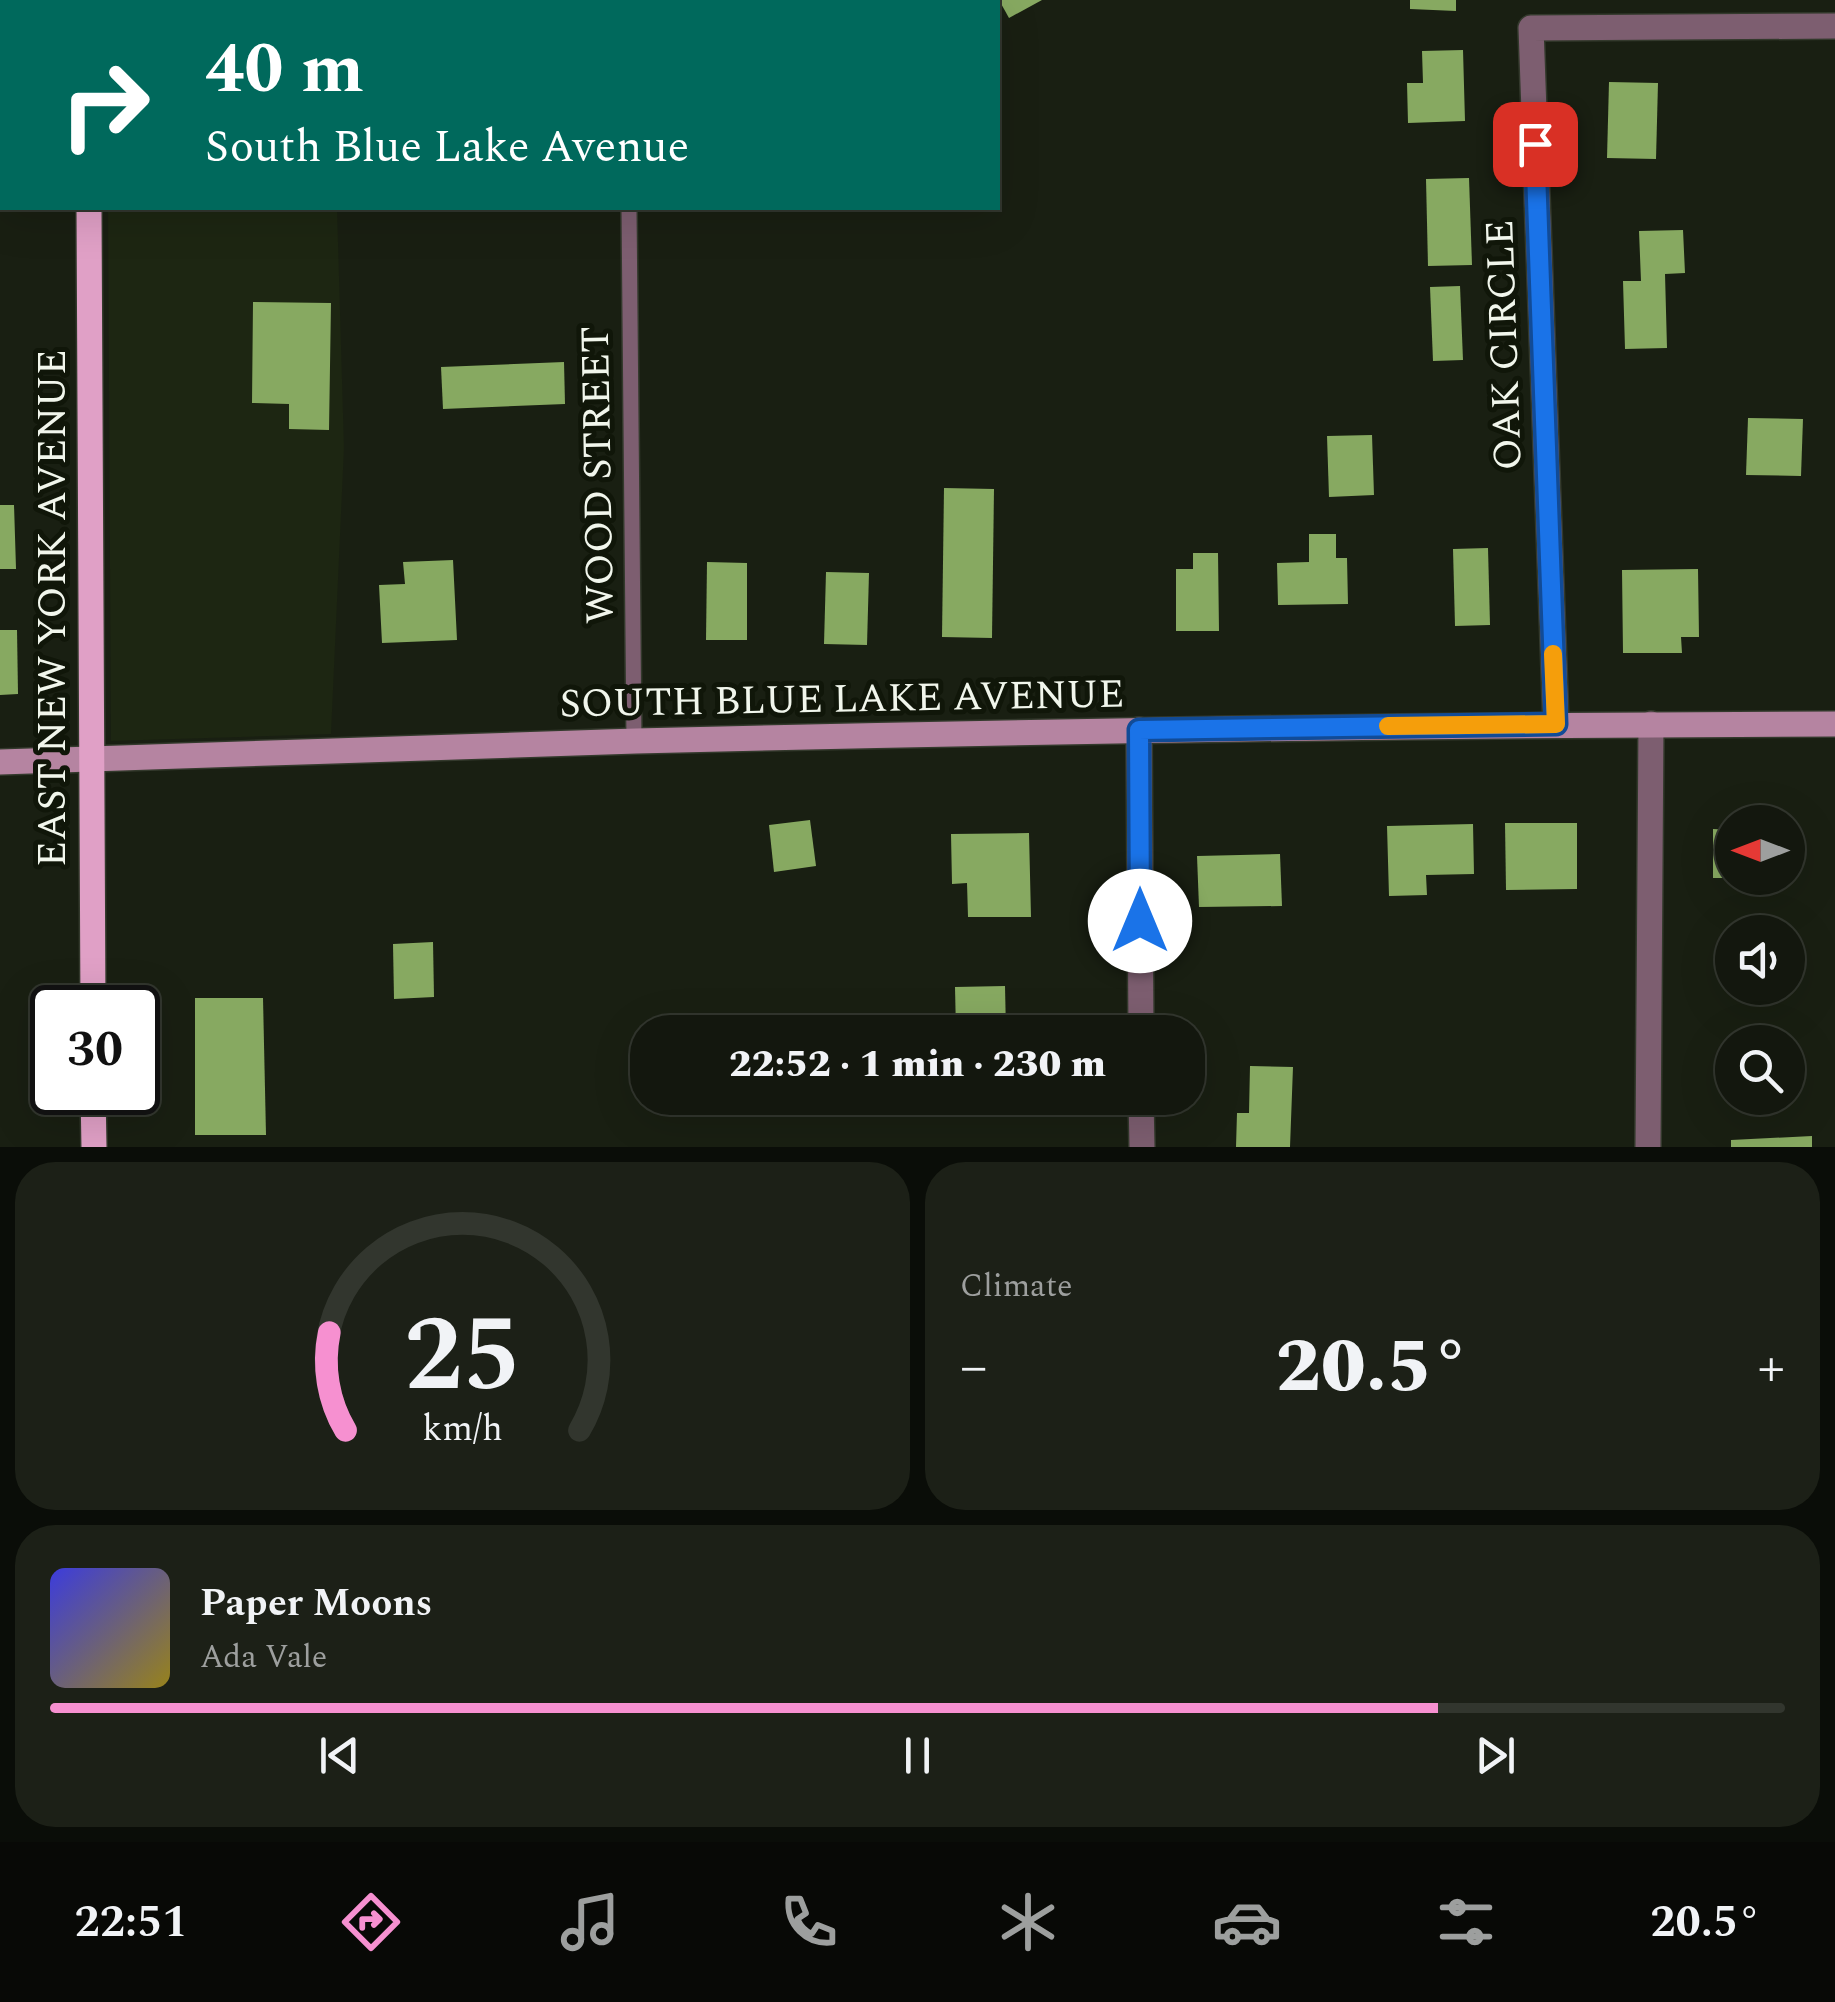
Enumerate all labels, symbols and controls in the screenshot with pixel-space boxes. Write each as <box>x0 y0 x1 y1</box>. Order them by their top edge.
text: 40 m <box>205 17 364 123</box>
icon: right <box>40 40 170 170</box>
pin <box>1493 102 1578 187</box>
text: South Blue Lake Avenue <box>205 113 689 182</box>
icon: arrive <box>1508 117 1563 172</box>
street label: OAK CIRCLE <box>1470 219 1540 471</box>
street label: WOOD STREET <box>566 325 632 625</box>
street label: EAST NEW YORK AVENUE <box>23 349 84 867</box>
street label: SOUTH BLUE LAKE AVENUE <box>559 665 1125 735</box>
north arrow <box>1715 805 1805 895</box>
map controls <box>1715 805 1805 1115</box>
position arrow <box>1088 869 1192 973</box>
button: sound <box>1715 915 1805 1005</box>
speed limit sign: 30 <box>30 985 160 1115</box>
button: search <box>1715 1025 1805 1115</box>
text: 22:52 · 1 min · 230 m <box>729 1036 1106 1094</box>
text: Climate <box>960 1262 1072 1311</box>
text: 25 <box>404 1278 521 1436</box>
text: 20.5° <box>1276 1311 1469 1425</box>
text: − <box>960 1326 988 1409</box>
text: + <box>1757 1326 1785 1409</box>
text: km/h <box>422 1402 503 1457</box>
text: Paper Moons <box>200 1575 432 1633</box>
text: Ada Vale <box>200 1633 327 1682</box>
icon: previous <box>312 1728 367 1783</box>
icon: pause <box>890 1728 945 1783</box>
icon: next <box>1468 1728 1523 1783</box>
icon: directions <box>336 1887 406 1957</box>
icon: music <box>555 1887 625 1957</box>
icon: phone <box>774 1887 844 1957</box>
icon: climate <box>993 1887 1063 1957</box>
icon: car <box>1212 1887 1282 1957</box>
icon: filters <box>1431 1887 1501 1957</box>
text: 22:51 <box>74 1888 188 1957</box>
text: 20.5° <box>1650 1888 1760 1957</box>

